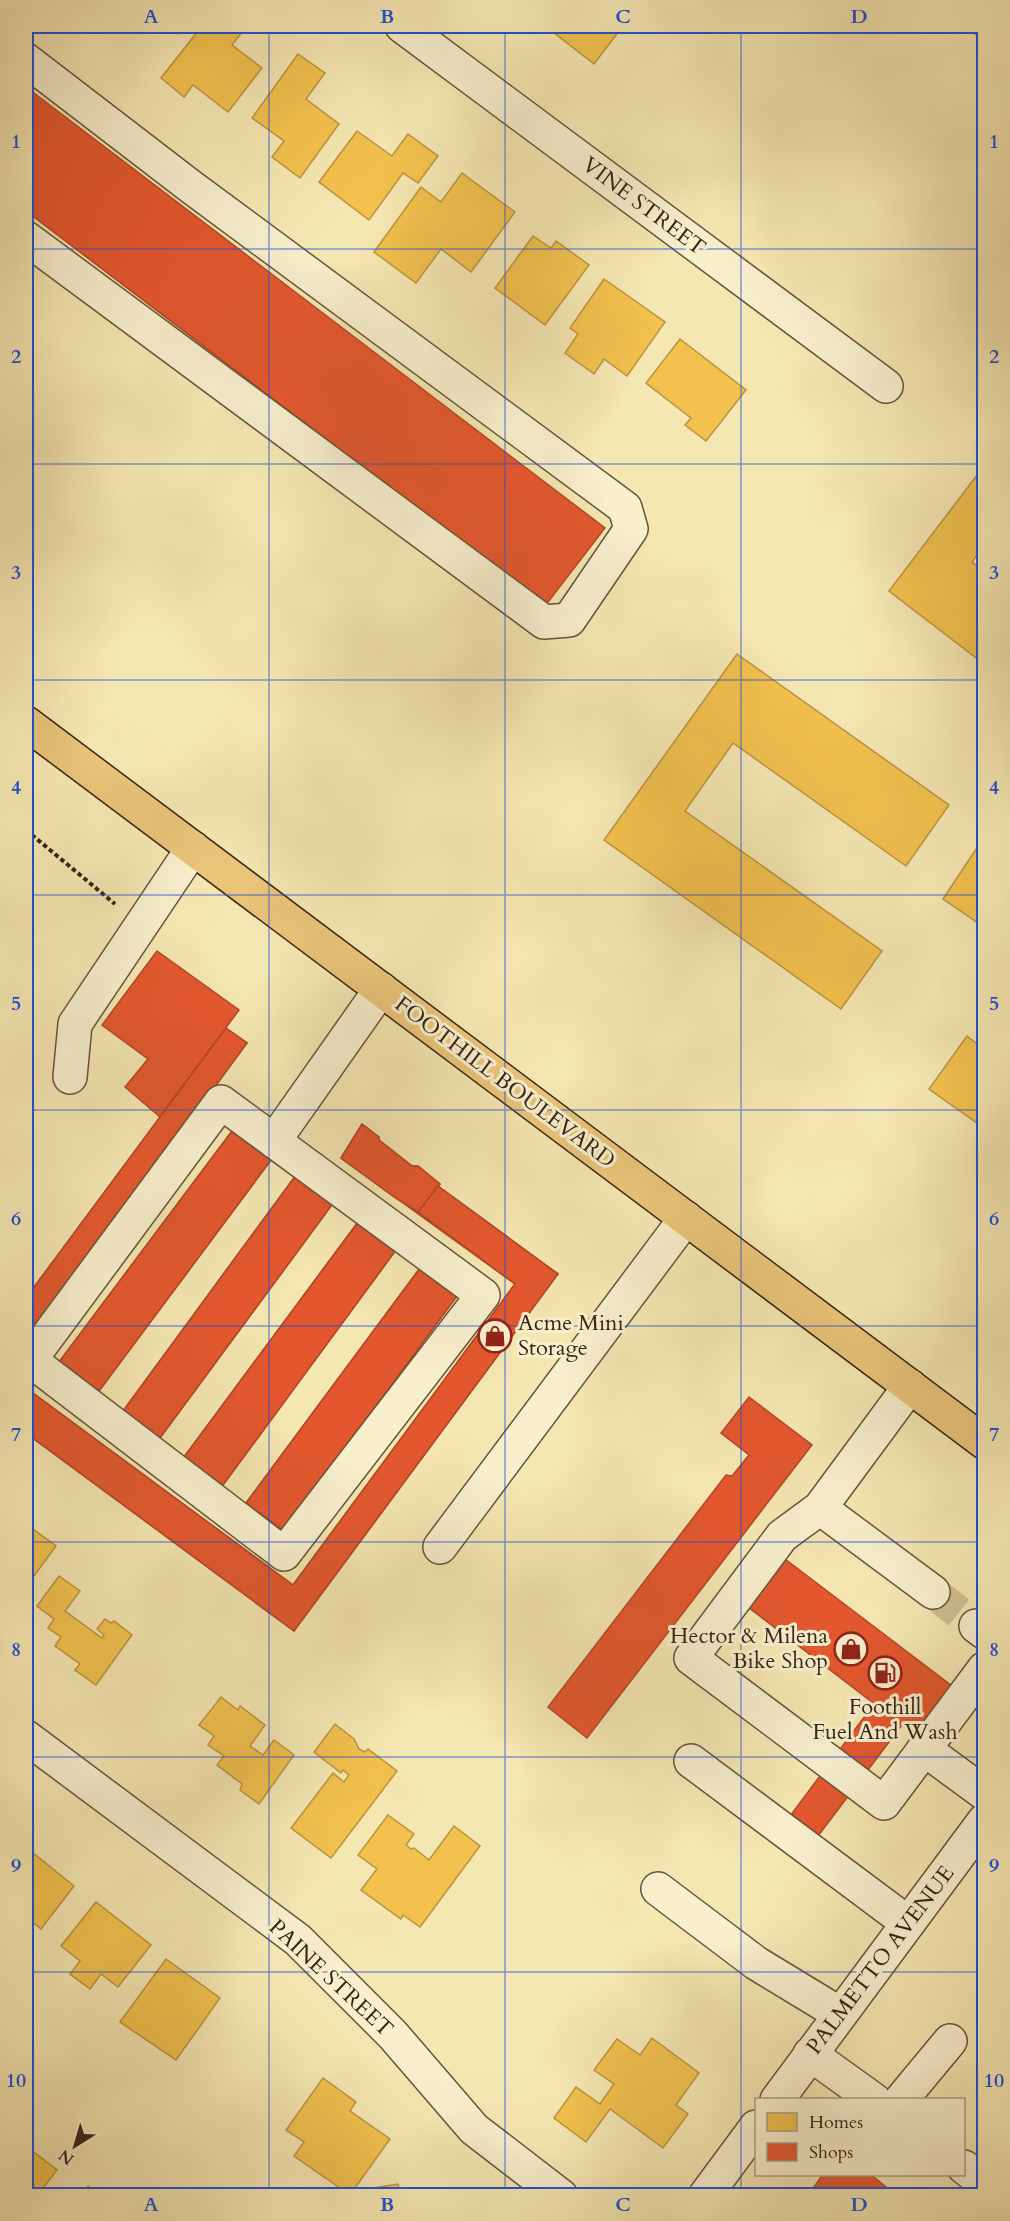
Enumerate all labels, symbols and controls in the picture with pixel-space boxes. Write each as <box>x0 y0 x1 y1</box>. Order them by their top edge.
text: A <box>143 3 159 30</box>
text: B <box>380 3 394 30</box>
text: C <box>615 3 631 30</box>
text: D <box>850 3 868 30</box>
text: 1 <box>11 128 21 155</box>
text: 1 <box>989 128 999 155</box>
street label: VINE STREET <box>576 150 712 262</box>
text: 2 <box>11 343 21 370</box>
text: 2 <box>989 343 999 370</box>
text: 3 <box>11 559 21 586</box>
text: 3 <box>989 559 999 586</box>
text: 4 <box>11 774 21 801</box>
text: 4 <box>989 774 999 801</box>
street label: FOOTHILL BOULEVARD <box>389 989 621 1175</box>
text: 5 <box>11 990 21 1017</box>
text: 5 <box>989 990 999 1017</box>
text: 6 <box>11 1205 21 1232</box>
text: 6 <box>989 1205 999 1232</box>
place label: Acme Mini Storage <box>518 1308 624 1363</box>
shop icon: Acme Mini Storage <box>477 1318 513 1354</box>
text: 7 <box>11 1421 21 1448</box>
text: 7 <box>989 1421 999 1448</box>
place label: Hector & Milena Bike Shop <box>670 1621 828 1676</box>
shop icon: Hector & Milena Bike Shop <box>833 1631 869 1667</box>
text: 8 <box>11 1636 21 1663</box>
text: 8 <box>989 1636 999 1663</box>
fuel station icon: Foothill Fuel And Wash <box>867 1655 903 1691</box>
place label: Foothill Fuel And Wash <box>812 1692 958 1747</box>
text: 9 <box>11 1852 21 1879</box>
text: 9 <box>989 1852 999 1879</box>
street label: PALMETTO AVENUE <box>799 1859 961 2061</box>
street label: PAINE STREET <box>262 1912 400 2044</box>
text: 10 <box>6 2067 26 2094</box>
text: 10 <box>984 2067 1004 2094</box>
legend <box>755 2098 965 2176</box>
text: Homes <box>809 2110 863 2135</box>
north arrow <box>45 2116 105 2176</box>
text: Shops <box>809 2140 853 2165</box>
text: N <box>54 2144 79 2170</box>
text: A <box>143 2191 159 2218</box>
text: B <box>380 2191 394 2218</box>
text: C <box>615 2191 631 2218</box>
text: D <box>850 2191 868 2218</box>

